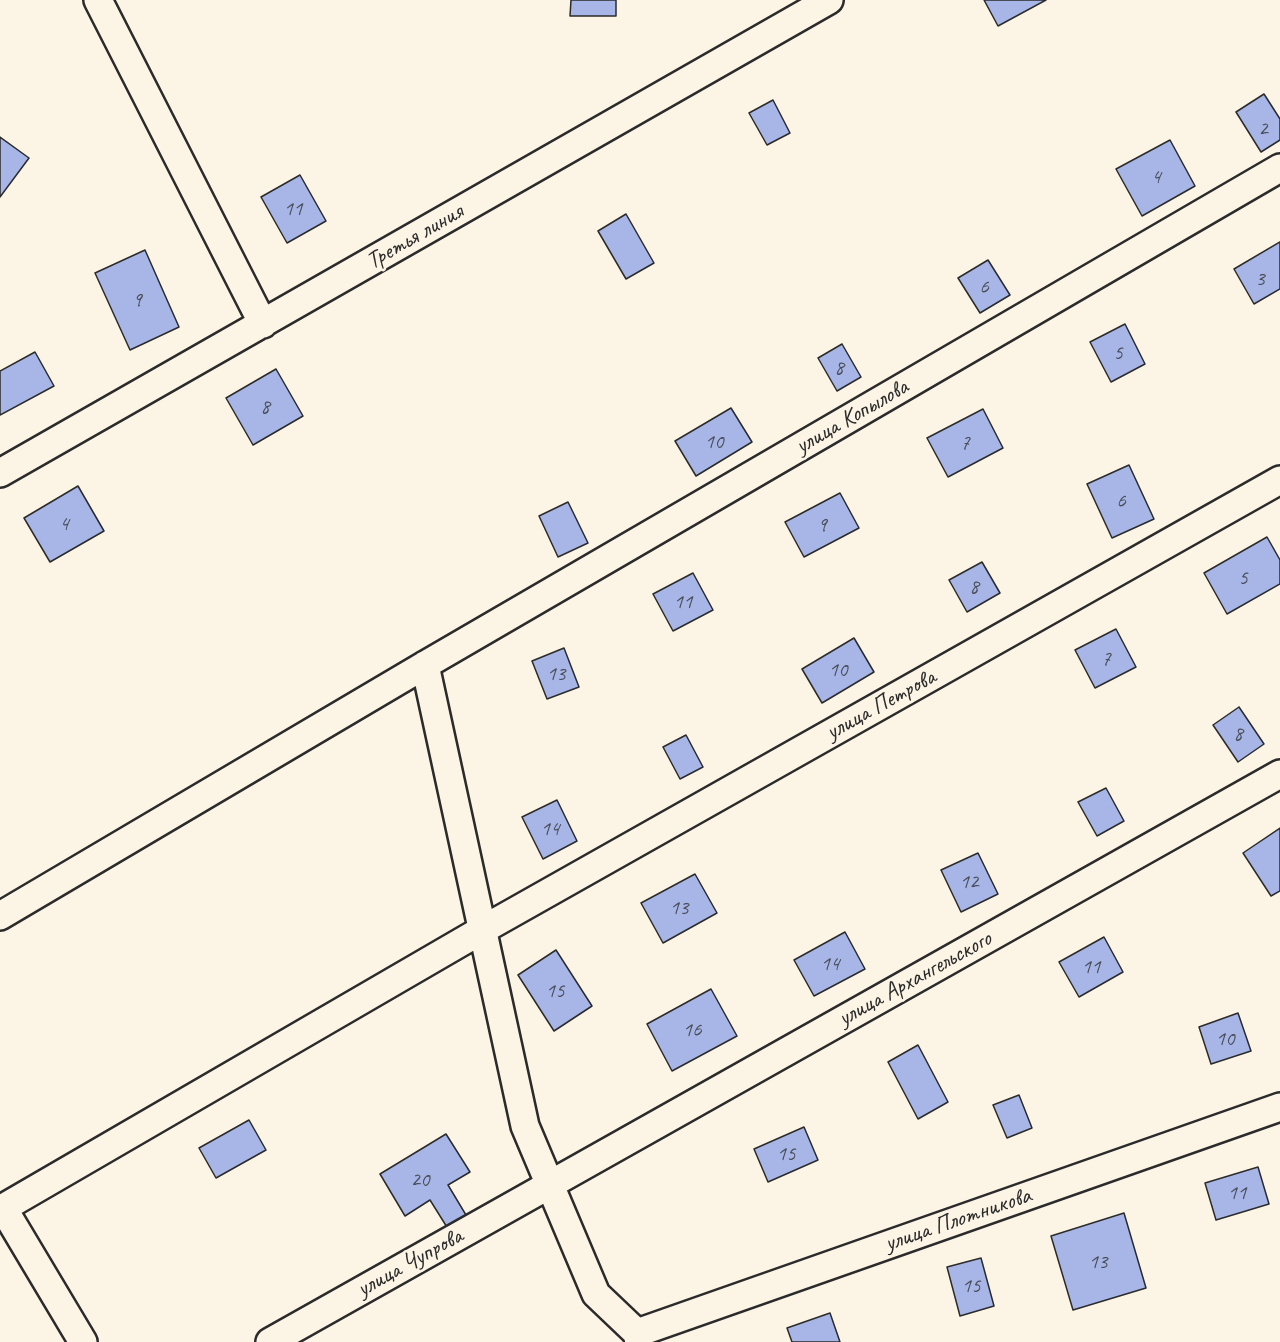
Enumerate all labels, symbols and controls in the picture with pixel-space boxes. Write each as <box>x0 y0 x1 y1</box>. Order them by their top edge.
house number: 2 <box>1258 116 1268 142</box>
house number: 4 <box>1151 164 1161 190</box>
house number: 11 <box>284 196 302 222</box>
street label: Третья линия <box>361 198 469 276</box>
house number: 3 <box>1255 266 1265 292</box>
house number: 6 <box>979 274 989 300</box>
house number: 9 <box>132 287 142 313</box>
house number: 5 <box>1113 340 1123 366</box>
house number: 8 <box>834 355 844 381</box>
street label: улица Копылова <box>790 373 914 461</box>
house number: 8 <box>260 394 270 420</box>
house number: 10 <box>705 429 723 455</box>
house number: 7 <box>960 430 970 456</box>
house number: 6 <box>1116 488 1126 514</box>
house number: 4 <box>59 511 69 537</box>
house number: 9 <box>817 512 827 538</box>
house number: 5 <box>1238 565 1248 591</box>
house number: 8 <box>969 574 979 600</box>
house number: 11 <box>674 589 692 615</box>
house number: 7 <box>1101 646 1111 672</box>
house number: 10 <box>829 657 847 683</box>
house number: 13 <box>547 661 565 687</box>
street label: улица Петрова <box>821 663 941 747</box>
house number: 8 <box>1233 721 1243 747</box>
house number: 14 <box>541 816 559 842</box>
house number: 12 <box>960 869 978 895</box>
house number: 13 <box>670 895 688 921</box>
street label: улица Архангельского <box>833 925 997 1033</box>
house number: 14 <box>821 951 839 977</box>
house number: 11 <box>1082 954 1100 980</box>
house number: 15 <box>546 978 564 1004</box>
house number: 16 <box>683 1017 701 1043</box>
house number: 10 <box>1216 1026 1234 1052</box>
house number: 15 <box>777 1141 795 1167</box>
house number: 20 <box>411 1167 429 1193</box>
house number: 11 <box>1228 1180 1246 1206</box>
street label: улица Плотникова <box>881 1181 1035 1259</box>
street label: улица Чупрова <box>352 1222 468 1304</box>
house number: 13 <box>1089 1249 1107 1275</box>
house number: 15 <box>962 1273 980 1299</box>

